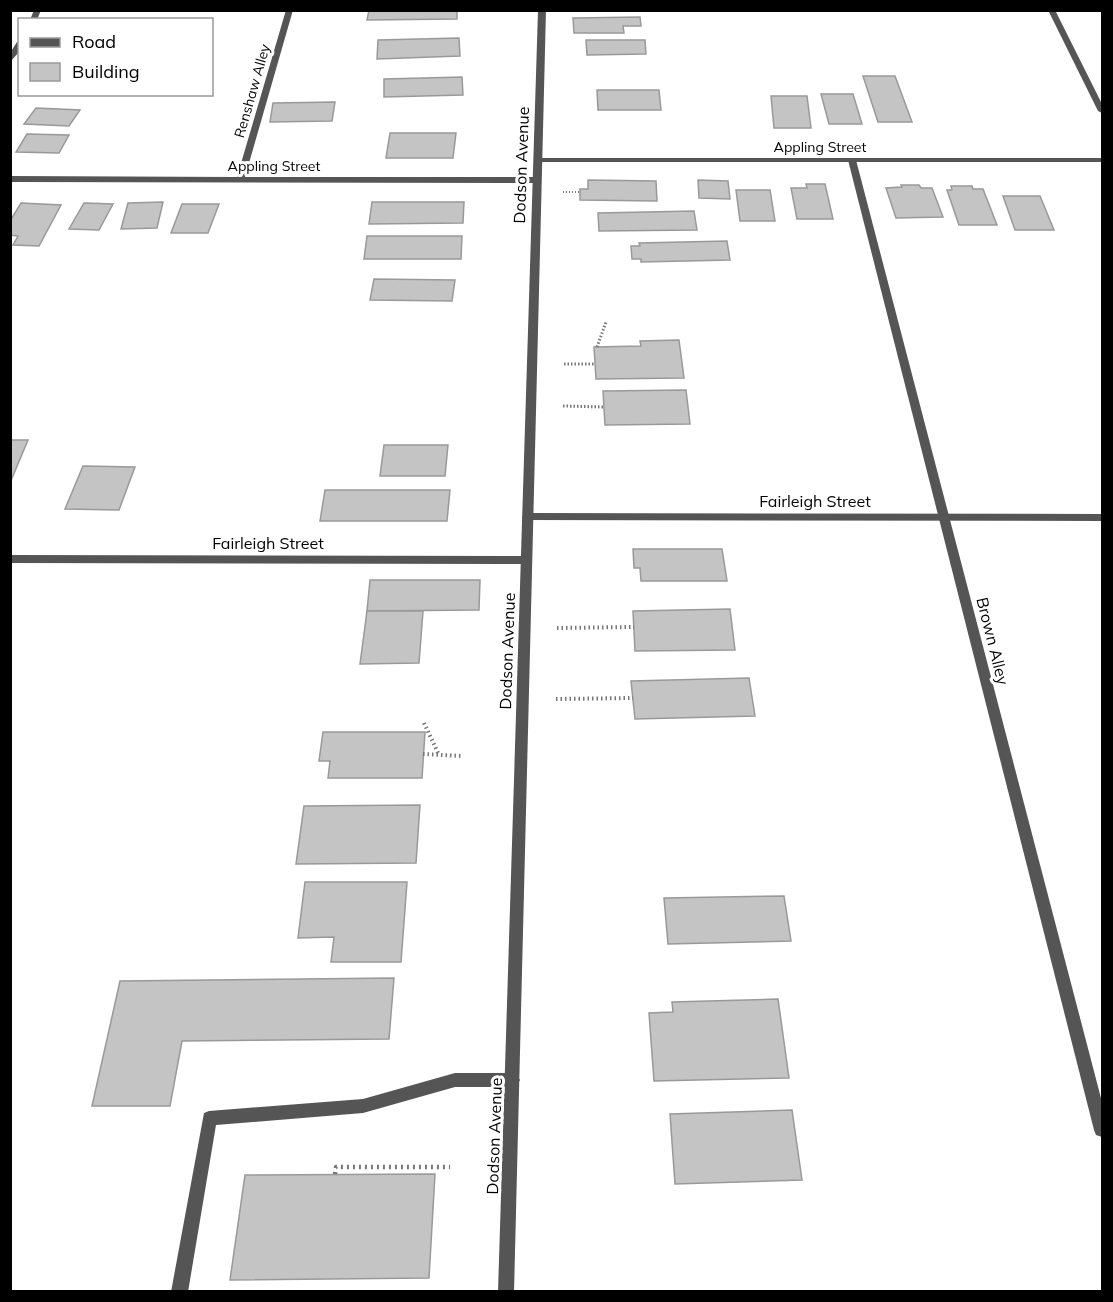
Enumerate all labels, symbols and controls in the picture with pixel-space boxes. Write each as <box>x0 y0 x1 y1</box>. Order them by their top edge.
legend <box>18 18 213 96</box>
text: Road <box>72 30 116 53</box>
street label: Renshaw Alley <box>230 42 274 140</box>
text: Building <box>72 60 140 83</box>
street label: Dodson Avenue <box>509 106 533 224</box>
street label: Appling Street <box>774 138 866 156</box>
street label: Appling Street <box>228 157 320 175</box>
street label: Fairleigh Street <box>759 491 871 511</box>
street label: Fairleigh Street <box>212 533 324 553</box>
street label: Dodson Avenue <box>495 592 519 710</box>
street label: Brown Alley <box>972 595 1014 687</box>
street label: Dodson Avenue <box>482 1077 506 1195</box>

